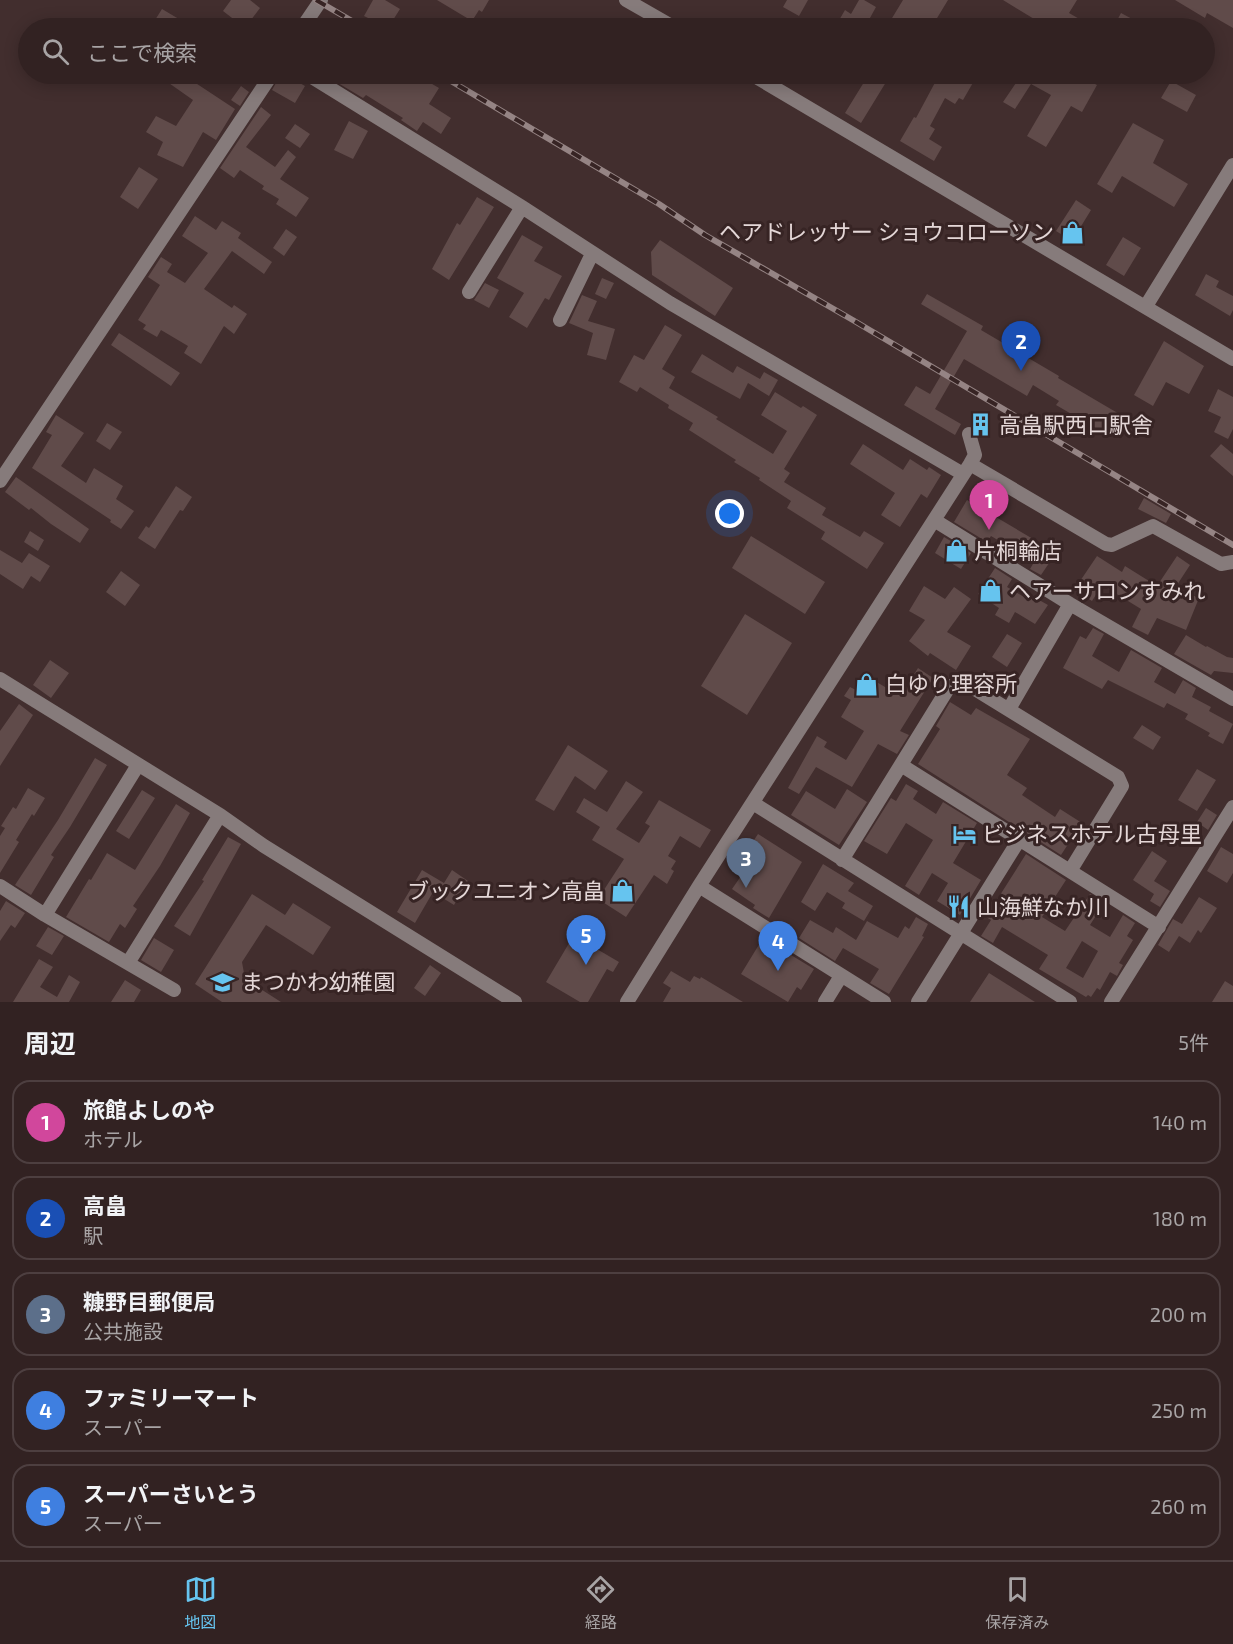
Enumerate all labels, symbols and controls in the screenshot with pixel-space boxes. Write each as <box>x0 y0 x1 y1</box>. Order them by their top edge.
search box <box>18 18 1215 84</box>
icon: search <box>39 35 72 68</box>
text: ここで検索 <box>87 39 197 65</box>
place label: ヘアドレッサー ショウコローソン <box>719 218 1054 244</box>
shop icon: ヘアドレッサー ショウコローソン <box>1059 219 1085 245</box>
pin: 2 <box>1002 322 1040 371</box>
place label: 高畠駅西口駅舎 <box>999 411 1153 437</box>
building icon: 高畠駅西口駅舎 <box>968 412 994 438</box>
pin: 1 <box>970 480 1008 530</box>
your location <box>715 499 744 528</box>
place label: 片桐輪店 <box>974 537 1062 563</box>
shop icon: 片桐輪店 <box>943 538 969 564</box>
place label: ヘアーサロンすみれ <box>1009 577 1205 603</box>
shop icon: ヘアーサロンすみれ <box>978 578 1004 604</box>
place label: 白ゆり理容所 <box>885 670 1017 696</box>
shop icon: 白ゆり理容所 <box>854 671 880 697</box>
place label: ビジネスホテル古母里 <box>982 820 1202 846</box>
hotel icon: ビジネスホテル古母里 <box>951 821 977 847</box>
pin: 3 <box>726 838 766 888</box>
place label: ブックユニオン高畠 <box>407 877 605 903</box>
shop icon: ブックユニオン高畠 <box>610 878 636 904</box>
place label: 山海鮮なか川 <box>977 893 1109 919</box>
restaurant icon: 山海鮮なか川 <box>946 894 972 920</box>
pin: 5 <box>566 916 606 965</box>
pin: 4 <box>758 922 798 971</box>
place label: まつかわ幼稚園 <box>241 968 395 994</box>
school or university icon: まつかわ幼稚園 <box>210 969 236 995</box>
text: 周辺 <box>24 1027 76 1058</box>
text: 5件 <box>1178 1030 1209 1054</box>
text: 旅館よしのや <box>83 1096 215 1122</box>
text: 1 <box>41 1110 50 1134</box>
text: 140 m <box>1153 1110 1207 1134</box>
text: ホテル <box>83 1127 143 1151</box>
text: 高畠 <box>83 1192 127 1218</box>
text: 2 <box>40 1206 51 1230</box>
text: 180 m <box>1153 1206 1207 1230</box>
text: 駅 <box>83 1223 103 1247</box>
text: 糠野目郵便局 <box>83 1288 215 1314</box>
text: 3 <box>40 1302 51 1326</box>
text: 200 m <box>1150 1302 1207 1326</box>
text: 公共施設 <box>83 1319 163 1343</box>
text: ファミリーマート <box>83 1384 259 1410</box>
text: 4 <box>39 1398 52 1422</box>
text: 250 m <box>1151 1398 1207 1422</box>
text: スーパー <box>83 1415 163 1439</box>
text: スーパーさいとう <box>83 1480 259 1506</box>
text: 5 <box>40 1494 51 1518</box>
text: 260 m <box>1150 1494 1207 1518</box>
text: スーパー <box>83 1511 163 1535</box>
tab: 地図 <box>184 1573 217 1633</box>
tab: 経路 <box>584 1573 617 1633</box>
tab: 保存済み <box>985 1573 1049 1633</box>

